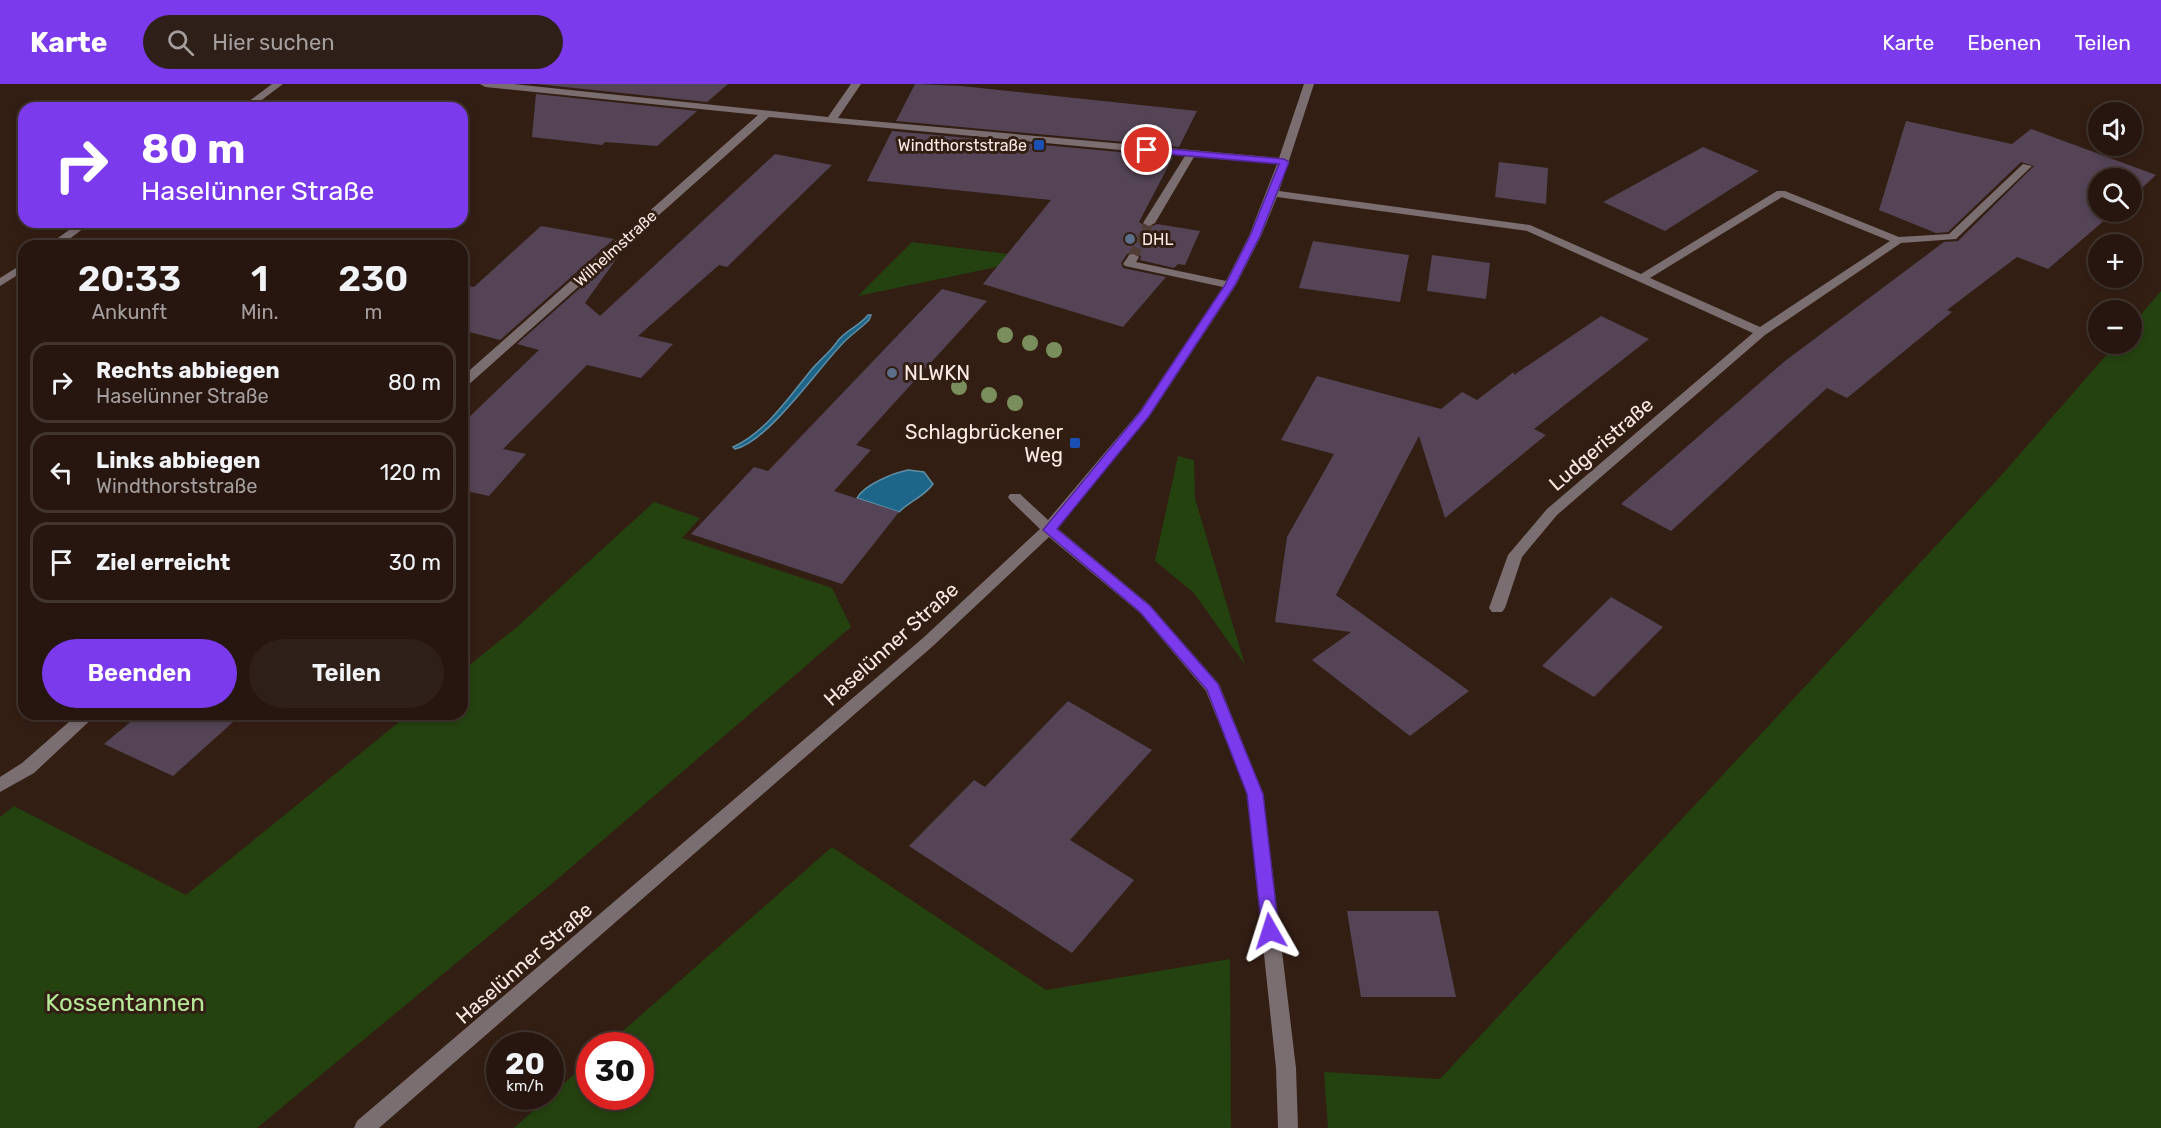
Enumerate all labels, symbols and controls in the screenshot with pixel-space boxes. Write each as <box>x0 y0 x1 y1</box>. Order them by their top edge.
search box <box>143 15 563 69</box>
text: Karte <box>30 26 107 59</box>
icon: search <box>164 26 197 59</box>
text: Hier suchen <box>212 29 335 56</box>
text: Karte <box>1882 30 1934 55</box>
text: Ebenen <box>1967 30 2041 55</box>
text: Teilen <box>2074 30 2131 55</box>
map controls <box>2088 102 2142 354</box>
button: sound <box>2088 102 2142 156</box>
text: 80 m <box>141 124 245 174</box>
pin <box>1121 124 1172 175</box>
icon: right <box>42 126 120 204</box>
icon: arrive <box>1130 133 1163 166</box>
place label: Windthorststraße <box>898 136 1027 155</box>
marker: Windthorststraße <box>1032 138 1046 152</box>
button: search <box>2088 168 2142 222</box>
text: Haselünner Straße <box>141 175 374 207</box>
street label: Wilhelmstraße <box>570 206 661 291</box>
place label: DHL <box>1142 230 1173 249</box>
marker: DHL <box>1123 232 1137 246</box>
button: + <box>2088 234 2142 288</box>
text: 20:33 <box>78 257 181 300</box>
text: 1 <box>251 257 268 300</box>
text: 230 <box>338 257 408 300</box>
text: Ankunft <box>92 300 167 324</box>
text: Min. <box>241 300 279 324</box>
text: m <box>364 300 382 324</box>
button: − <box>2088 300 2142 354</box>
text: Rechts abbiegen <box>96 357 280 384</box>
place label: NLWKN <box>904 361 970 385</box>
icon: right <box>45 366 78 399</box>
marker: NLWKN <box>885 366 899 380</box>
text: 80 m <box>388 369 441 396</box>
text: Haselünner Straße <box>96 384 269 408</box>
street label: Ludgeristraße <box>1544 392 1658 496</box>
place label: Schlagbrückener Weg <box>905 420 1063 467</box>
marker: Schlagbrückener Weg <box>1068 436 1082 450</box>
text: Links abbiegen <box>96 447 260 474</box>
icon: left <box>45 456 78 489</box>
text: 120 m <box>380 459 441 486</box>
text: Windthorststraße <box>96 474 257 498</box>
icon: arrive <box>45 546 78 579</box>
text: Ziel erreicht <box>96 549 230 576</box>
text: 30 m <box>389 549 441 576</box>
street label: Haselünner Straße <box>819 577 963 711</box>
button: Beenden <box>42 639 237 708</box>
button: Teilen <box>249 639 444 708</box>
street label: Haselünner Straße <box>451 897 597 1029</box>
position arrow <box>1238 899 1302 963</box>
park label: Kossentannen <box>45 989 205 1017</box>
speed limit sign: 30 <box>576 1032 654 1110</box>
text: 20 <box>505 1046 545 1082</box>
text: km/h <box>506 1077 544 1095</box>

